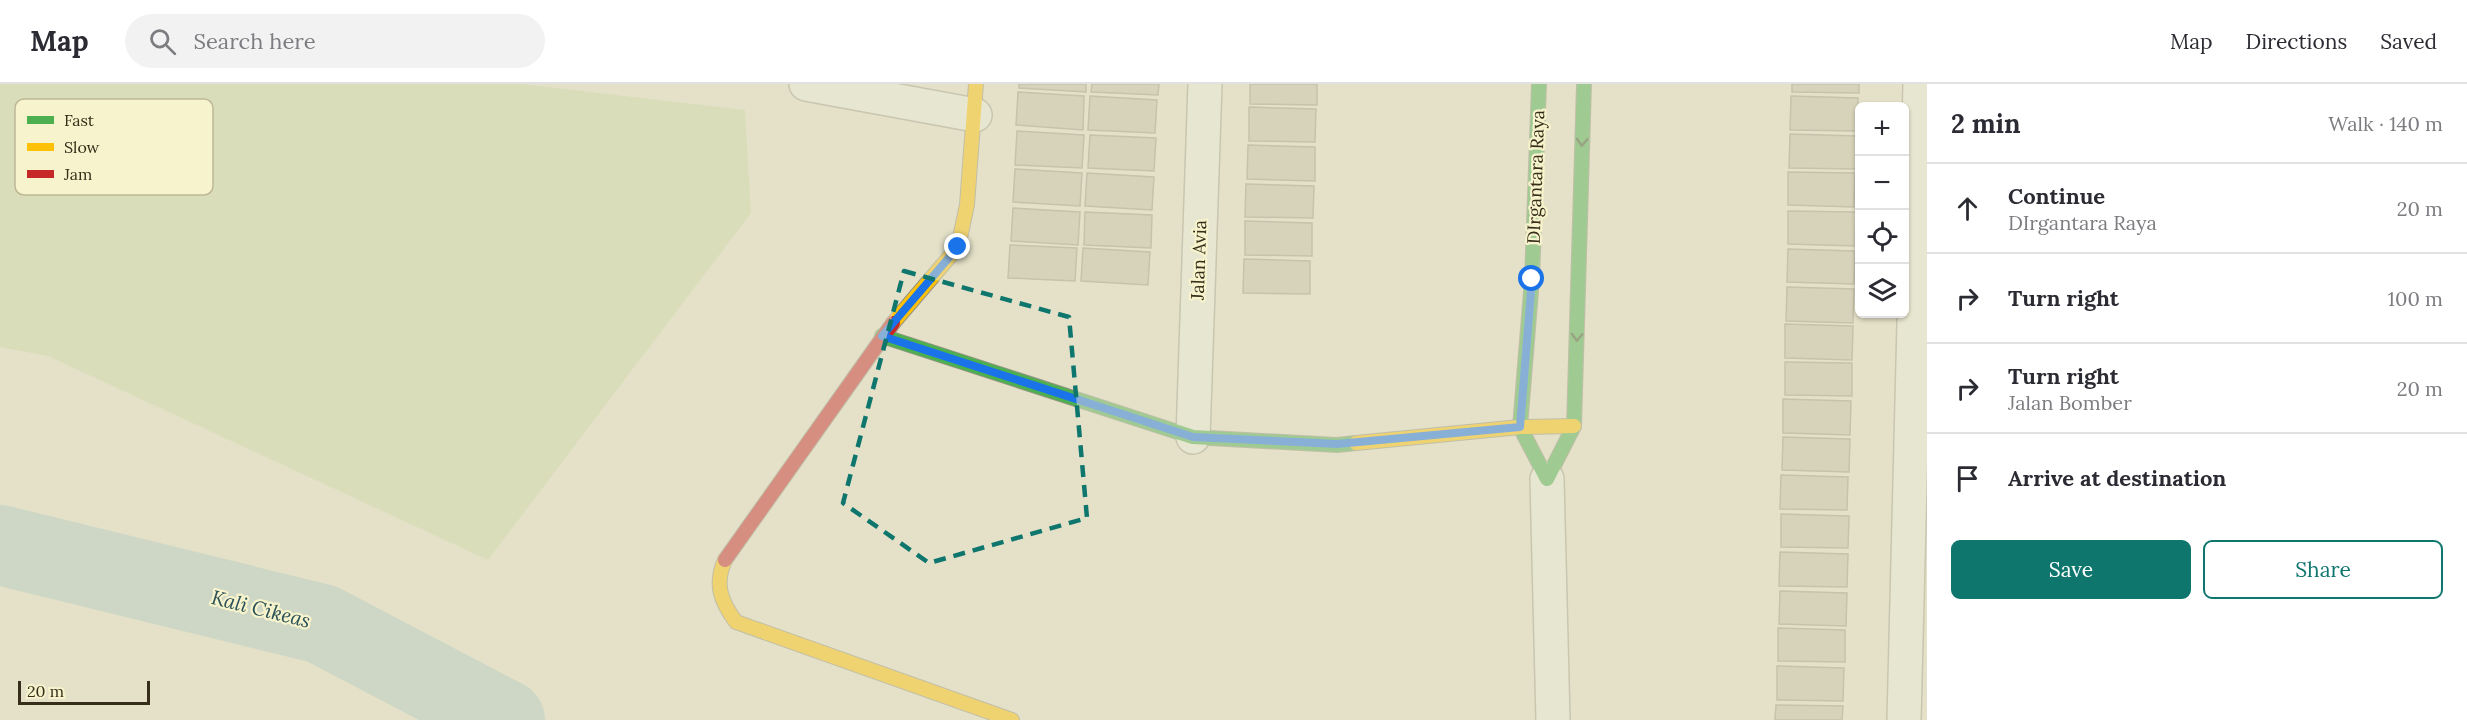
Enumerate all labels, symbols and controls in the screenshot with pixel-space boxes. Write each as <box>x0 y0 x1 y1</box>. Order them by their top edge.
search box <box>125 14 545 68</box>
text: Map <box>30 23 89 59</box>
icon: search <box>146 25 179 58</box>
text: Search here <box>194 27 316 55</box>
text: Map <box>2170 28 2213 55</box>
text: Directions <box>2246 28 2347 55</box>
text: Saved <box>2380 28 2437 55</box>
legend <box>15 99 213 195</box>
map controls <box>1855 102 1909 318</box>
button: + <box>1855 102 1909 156</box>
text: 2 min <box>1951 107 2021 140</box>
text: Fast <box>64 110 95 130</box>
street label: DIrgantara Raya <box>1522 110 1549 244</box>
text: Walk · 140 m <box>2328 111 2443 136</box>
text: Slow <box>64 137 100 157</box>
one-way arrow <box>1576 138 1588 147</box>
button: − <box>1855 156 1909 210</box>
text: Jam <box>63 164 92 184</box>
text: Continue <box>2008 182 2105 210</box>
icon: ahead <box>1951 192 1984 225</box>
text: 20 m <box>2397 196 2443 221</box>
button: locate <box>1855 210 1909 264</box>
text: DIrgantara Raya <box>2008 210 2157 235</box>
street label: Jalan Avia <box>1186 220 1211 301</box>
route end <box>944 233 970 259</box>
button: layers <box>1855 264 1909 318</box>
route start <box>1518 265 1544 291</box>
icon: right <box>1951 282 1984 315</box>
text: Turn right <box>2008 284 2119 312</box>
text: 100 m <box>2388 286 2443 311</box>
one-way arrow <box>1570 333 1583 342</box>
text: Turn right <box>2008 362 2119 390</box>
icon: right <box>1951 372 1984 405</box>
text: 20 m <box>2397 376 2443 401</box>
text: Jalan Bomber <box>2008 390 2132 415</box>
icon: arrive <box>1951 462 1984 495</box>
text: Arrive at destination <box>2008 464 2226 492</box>
button: Save <box>1951 540 2191 599</box>
button: Share <box>2203 540 2443 599</box>
water label: Kali Cikeas <box>209 584 313 633</box>
scale bar <box>18 678 150 706</box>
text: 20 m <box>27 681 64 701</box>

